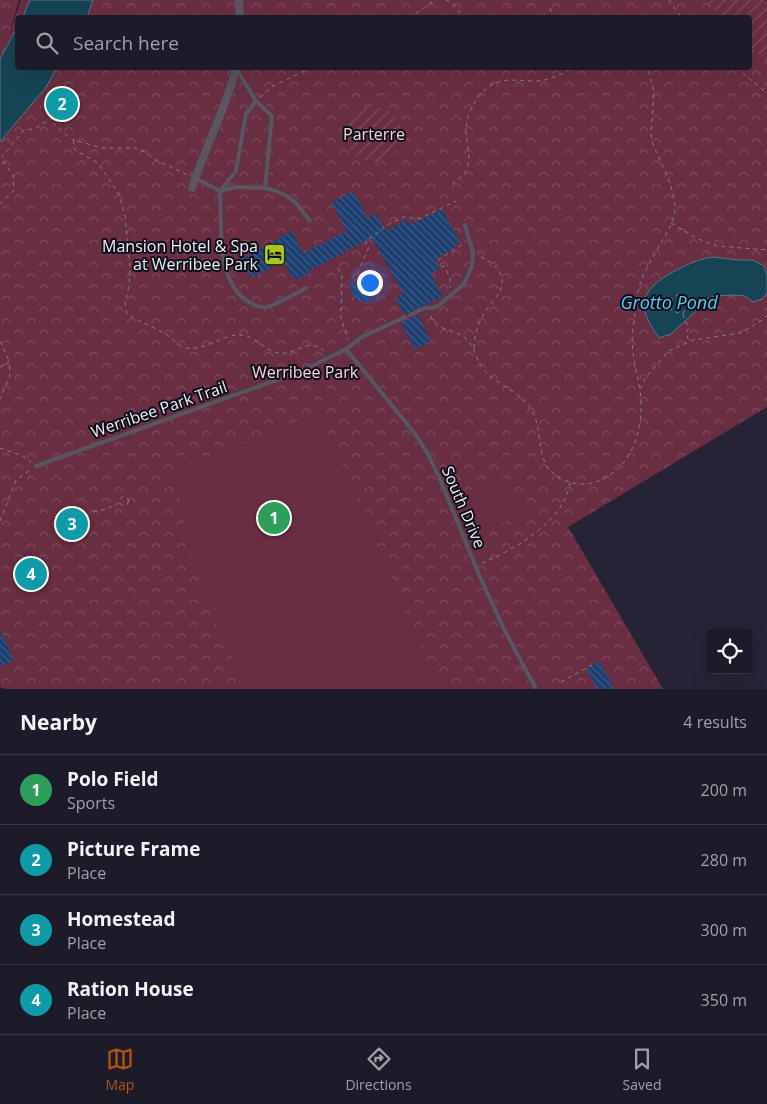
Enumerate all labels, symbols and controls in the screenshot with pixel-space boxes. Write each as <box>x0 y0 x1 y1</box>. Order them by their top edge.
search box <box>15 15 752 70</box>
icon: search <box>33 29 61 57</box>
text: Search here <box>73 30 179 56</box>
pin: 2 <box>46 85 78 123</box>
park label: Parterre <box>343 123 405 145</box>
place label: Mansion Hotel & Spa at Werribee Park <box>102 235 259 275</box>
hotel icon: Mansion Hotel & Spa at Werribee Park <box>262 243 286 267</box>
your location <box>357 270 383 296</box>
water label: Grotto Pond <box>620 290 718 314</box>
park label: Werribee Park <box>252 361 359 383</box>
street label: Werribee Park Trail <box>88 375 230 443</box>
street label: South Drive <box>437 463 491 551</box>
pin: 1 <box>258 499 290 537</box>
pin: 3 <box>56 505 88 543</box>
pin: 4 <box>15 555 47 593</box>
map controls <box>707 629 752 674</box>
button: locate <box>707 629 752 674</box>
text: Nearby <box>20 708 97 736</box>
text: 4 results <box>683 711 747 733</box>
text: Polo Field <box>67 766 158 792</box>
text: 1 <box>31 779 41 801</box>
text: 200 m <box>701 779 747 801</box>
text: Sports <box>67 792 115 814</box>
text: Picture Frame <box>67 836 200 862</box>
text: 2 <box>31 849 41 871</box>
text: 280 m <box>701 849 747 871</box>
text: Place <box>67 862 106 884</box>
text: Homestead <box>67 906 176 932</box>
text: 3 <box>31 919 41 941</box>
text: 300 m <box>701 919 747 941</box>
text: Place <box>67 932 106 954</box>
text: Ration House <box>67 976 194 1002</box>
text: 4 <box>31 989 41 1011</box>
text: 350 m <box>701 989 747 1011</box>
text: Place <box>67 1002 106 1024</box>
tab: Map <box>105 1045 134 1094</box>
tab: Directions <box>345 1045 412 1094</box>
tab: Saved <box>623 1045 661 1094</box>

